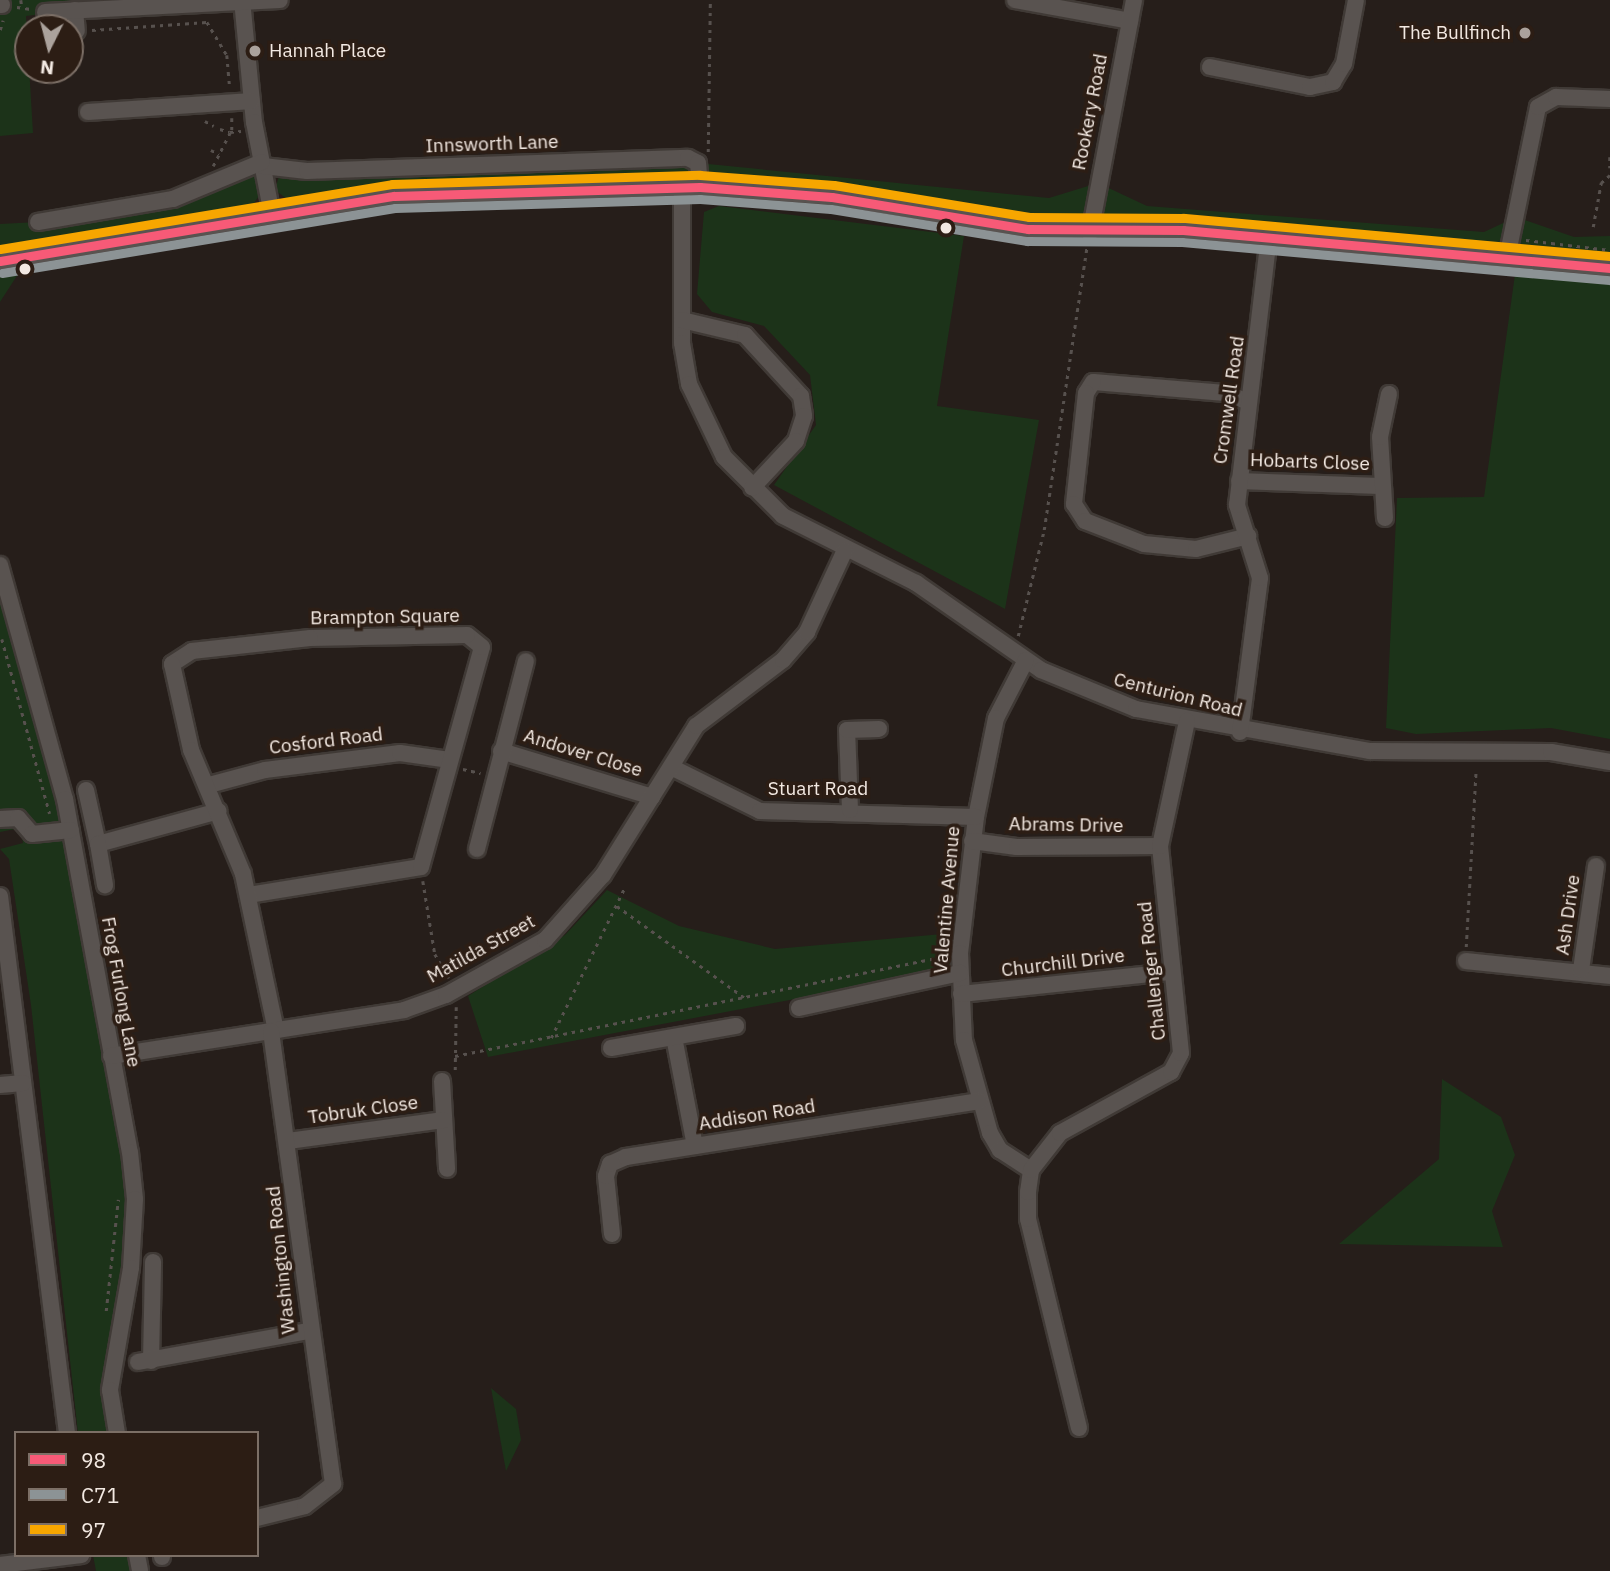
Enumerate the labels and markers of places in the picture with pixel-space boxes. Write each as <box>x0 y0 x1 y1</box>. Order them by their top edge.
place label: The Bullfinch <box>1399 22 1511 44</box>
marker: The Bullfinch <box>1517 25 1533 41</box>
place label: Hannah Place <box>269 40 386 62</box>
marker: Hannah Place <box>247 43 263 59</box>
unlabelled marker <box>939 221 953 235</box>
unlabelled marker <box>18 262 32 276</box>

